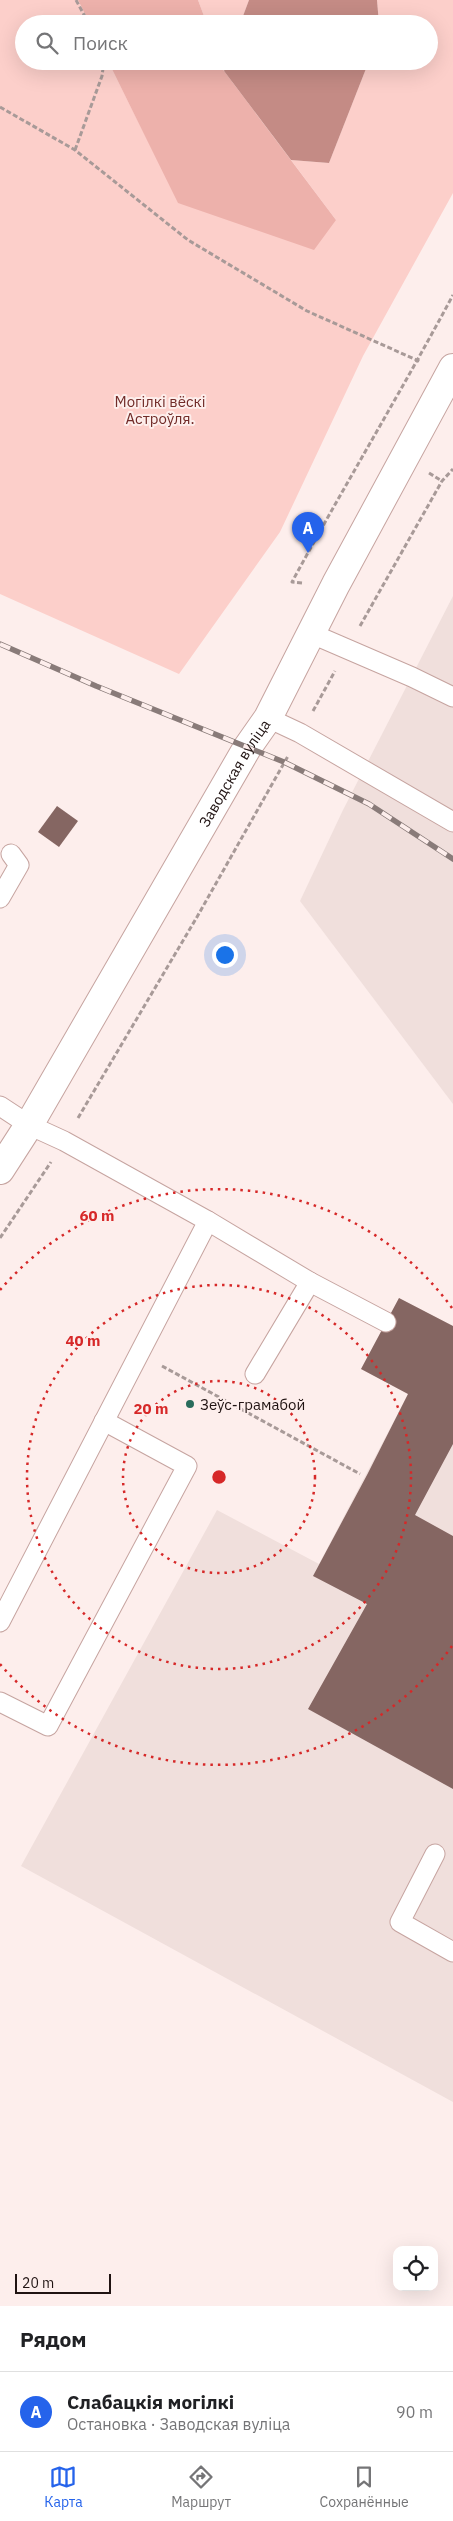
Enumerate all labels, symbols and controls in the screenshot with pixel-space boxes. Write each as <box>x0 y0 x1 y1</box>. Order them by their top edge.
search box <box>15 15 438 70</box>
icon: search <box>33 29 61 57</box>
text: Поиск <box>73 31 128 55</box>
park label: Могілкі вёскі Астроўля. <box>114 392 206 428</box>
pin: A <box>292 512 324 553</box>
street label: Заводская вуліца <box>194 715 274 830</box>
your location <box>212 942 238 968</box>
text: 60 m <box>80 1206 114 1225</box>
text: 40 m <box>66 1331 100 1350</box>
place label: Зеўс-грамабой <box>200 1395 305 1414</box>
marker: Зеўс-грамабой <box>184 1398 196 1410</box>
text: 20 m <box>134 1399 168 1418</box>
centre of rings <box>210 1468 228 1486</box>
map controls <box>393 2246 438 2291</box>
button: locate <box>393 2246 438 2291</box>
scale bar <box>15 2271 111 2294</box>
text: 20 m <box>22 2274 54 2292</box>
text: Рядом <box>20 2325 87 2353</box>
text: Слабацкія могілкі <box>67 2390 234 2414</box>
text: A <box>31 2402 41 2422</box>
text: 90 m <box>396 2402 433 2422</box>
text: Остановка · Заводская вуліца <box>67 2414 290 2434</box>
tab: Карта <box>44 2463 83 2511</box>
tab: Маршрут <box>171 2463 231 2511</box>
tab: Сохранённые <box>320 2463 409 2511</box>

